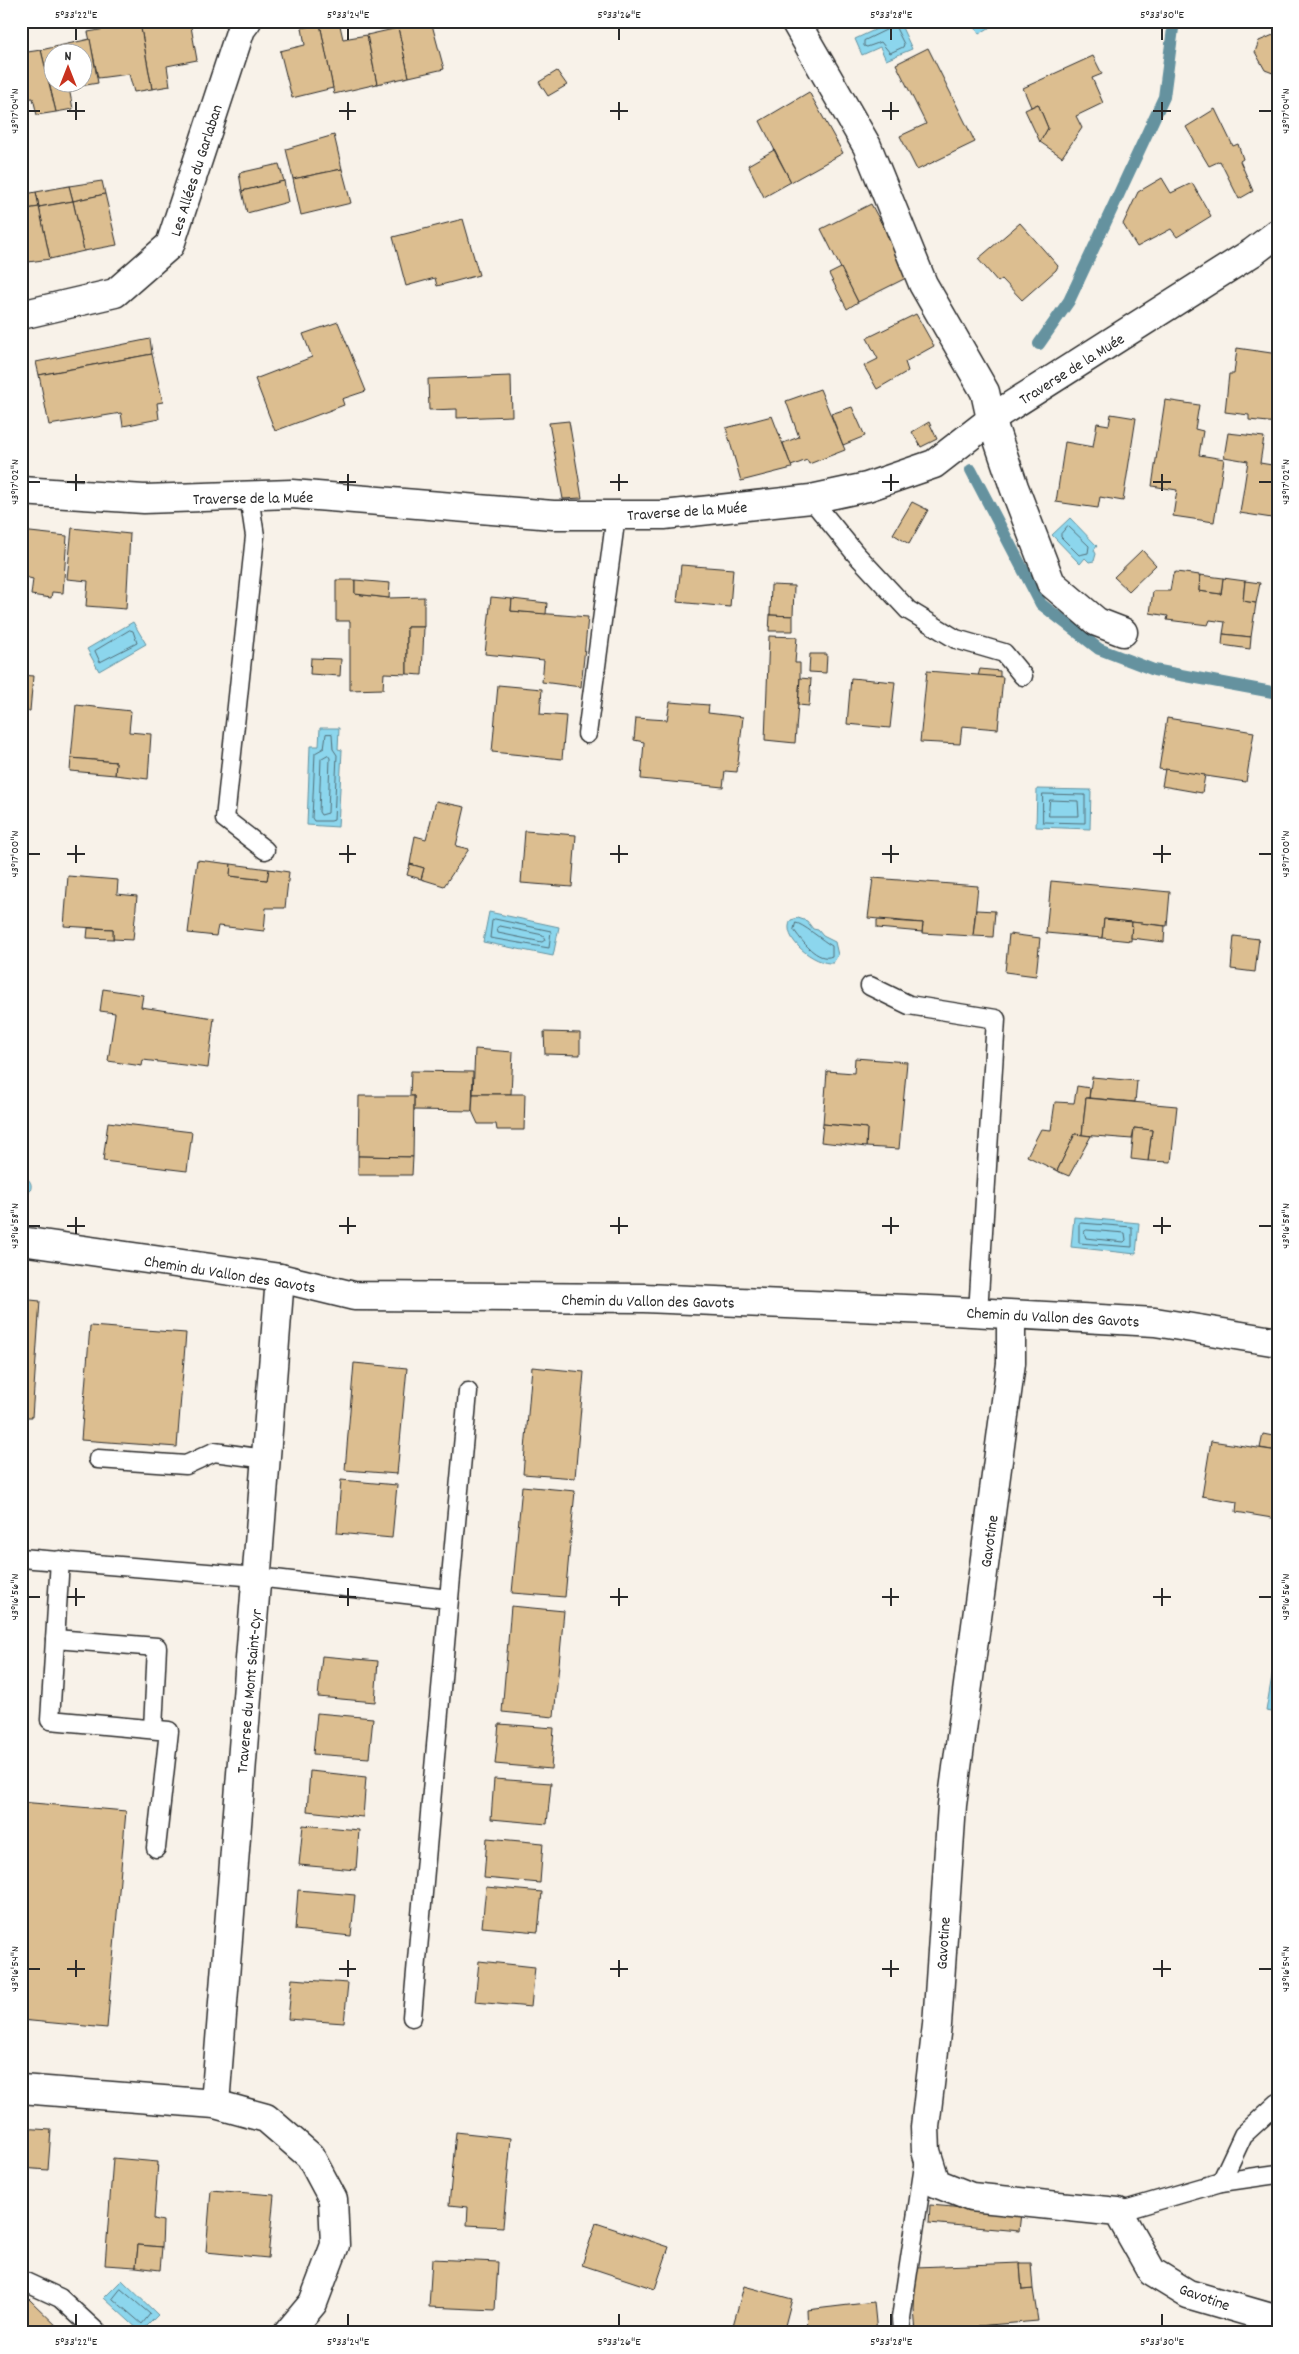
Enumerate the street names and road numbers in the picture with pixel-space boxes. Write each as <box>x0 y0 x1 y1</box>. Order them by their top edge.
street label: Les Allées du Garlaban <box>165 102 230 240</box>
street label: Traverse de la Muée <box>1015 328 1129 412</box>
street label: Traverse de la Muée <box>193 487 313 512</box>
street label: Traverse de la Muée <box>626 497 748 528</box>
street label: Chemin du Vallon des Gavots <box>142 1251 317 1300</box>
street label: Chemin du Vallon des Gavots <box>561 1289 735 1316</box>
street label: Chemin du Vallon des Gavots <box>966 1302 1140 1335</box>
street label: Gavotine <box>975 1514 1006 1569</box>
street label: Traverse du Mont Saint-Cyr <box>232 1608 269 1774</box>
street label: Gavotine <box>931 1916 958 1970</box>
street label: Gavotine <box>1175 2279 1233 2318</box>

